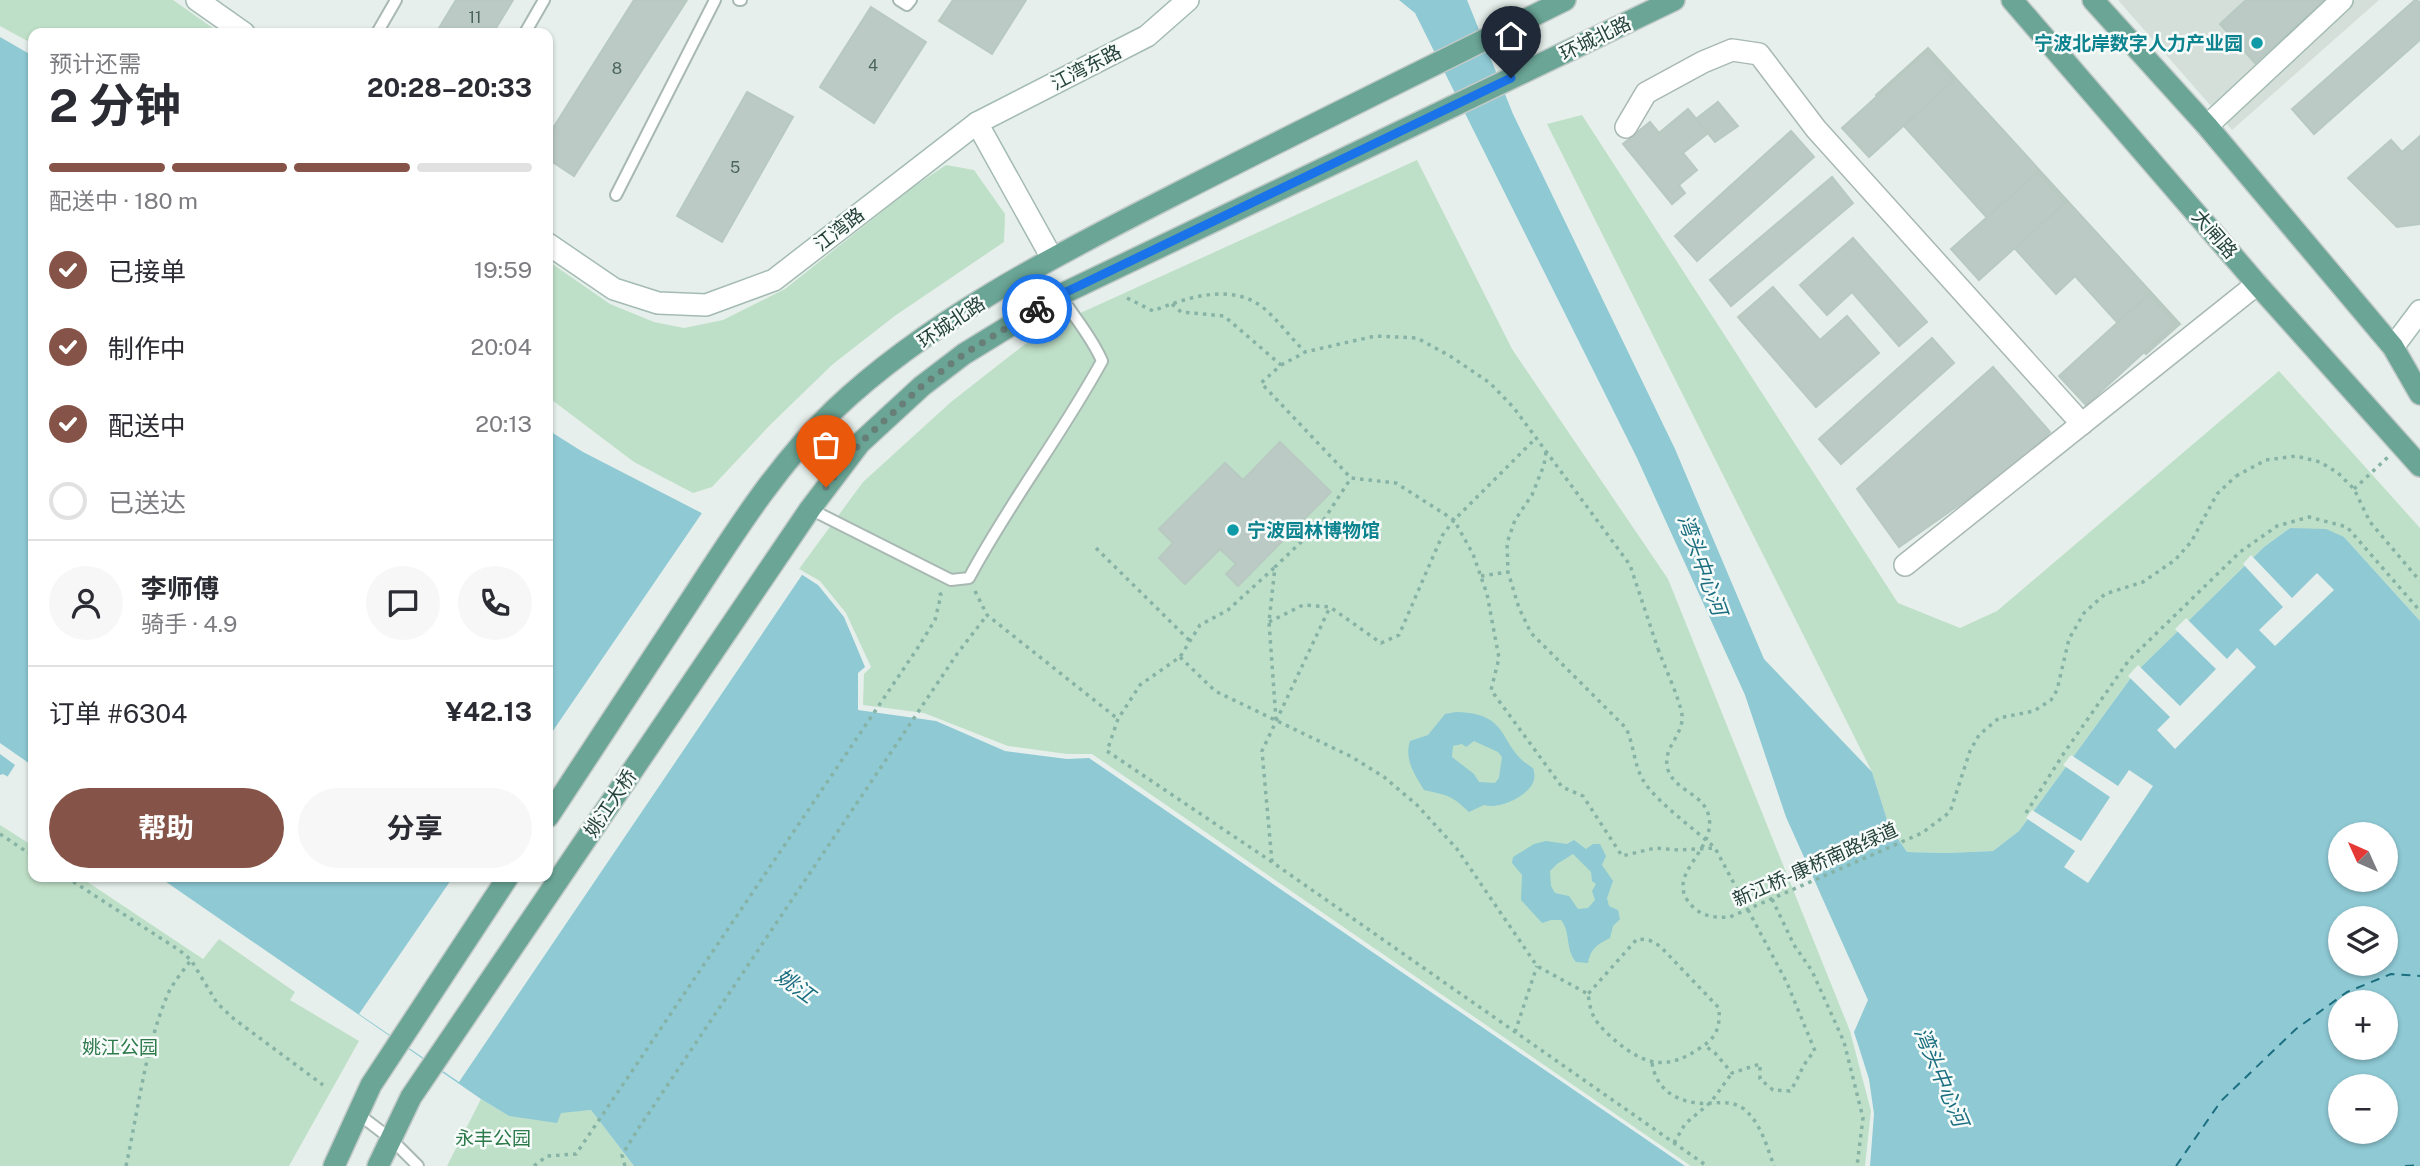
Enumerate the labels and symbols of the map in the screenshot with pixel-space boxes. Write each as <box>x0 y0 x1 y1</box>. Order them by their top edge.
pin <box>1481 6 1541 78</box>
house number: 11 <box>468 8 482 27</box>
street label: 环城北路 <box>1556 11 1634 65</box>
place label: 宁波北岸数字人力产业园 <box>2034 32 2243 54</box>
marker: 宁波北岸数字人力产业园 <box>2249 35 2265 51</box>
street label: 江湾东路 <box>1047 40 1125 94</box>
house number: 4 <box>868 56 878 75</box>
house number: 8 <box>612 59 622 78</box>
house number: 5 <box>730 158 740 177</box>
street label: 江湾路 <box>810 203 868 255</box>
street label: 大闸路 <box>2188 205 2242 263</box>
courier <box>1002 274 1072 344</box>
street label: 环城北路 <box>913 292 989 352</box>
pin <box>796 415 856 487</box>
water label: 湾头中心河 <box>1673 511 1734 622</box>
place label: 宁波园林博物馆 <box>1247 519 1380 541</box>
marker: 宁波园林博物馆 <box>1225 522 1241 538</box>
street label: 姚江大桥 <box>580 765 640 841</box>
street label: 新江桥-康桥南路绿道 <box>1729 818 1901 910</box>
north arrow <box>2328 822 2398 892</box>
water label: 姚江 <box>771 963 821 1009</box>
water label: 湾头中心河 <box>1909 1024 1975 1134</box>
park label: 姚江公园 <box>82 1036 158 1058</box>
park label: 永丰公园 <box>455 1127 531 1149</box>

